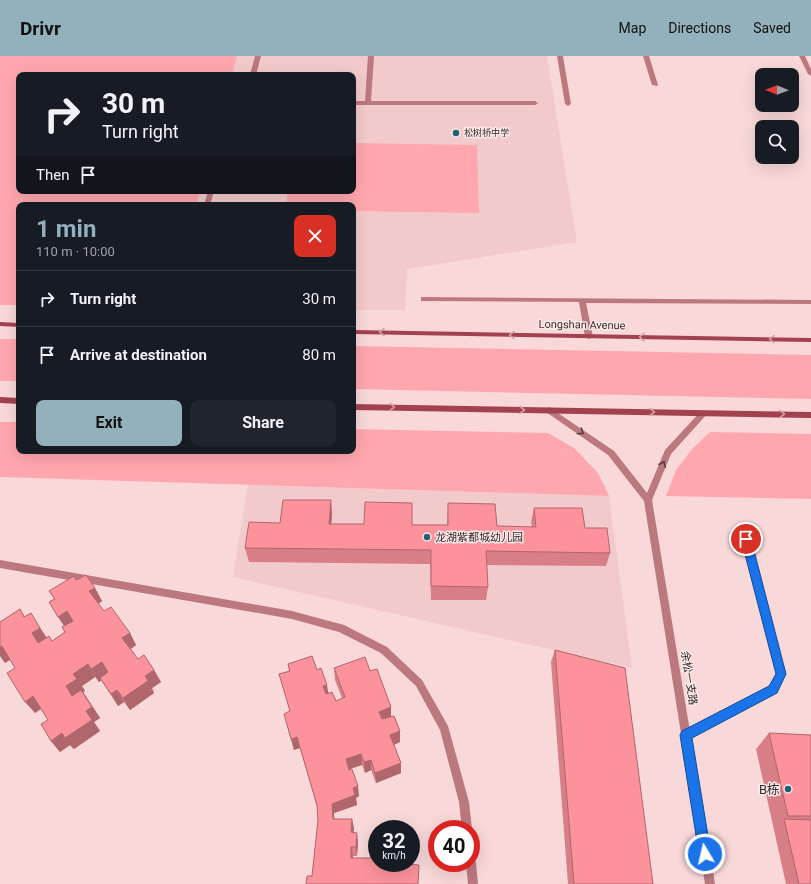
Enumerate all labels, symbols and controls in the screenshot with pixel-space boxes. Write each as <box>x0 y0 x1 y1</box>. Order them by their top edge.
text: Drivr <box>20 17 61 40</box>
text: Map <box>619 20 646 36</box>
text: Directions <box>668 20 731 36</box>
text: Saved <box>753 20 791 36</box>
north arrow <box>755 68 799 112</box>
map controls <box>755 68 799 164</box>
text: 30 m <box>102 87 165 120</box>
icon: right <box>36 88 88 140</box>
button: search <box>755 120 799 164</box>
text: Turn right <box>102 121 179 142</box>
place label: 松树桥中学 <box>464 127 509 138</box>
marker: 松树桥中学 <box>451 128 461 138</box>
icon: arrive <box>77 164 99 186</box>
text: Then <box>36 166 69 184</box>
text: 1 min <box>36 215 96 243</box>
button: close <box>294 215 336 257</box>
text: 110 m · 10:00 <box>36 244 115 259</box>
icon: right <box>36 288 58 310</box>
text: Turn right <box>70 290 136 308</box>
text: 30 m <box>302 290 336 308</box>
street label: Longshan Avenue <box>538 318 626 332</box>
one-way arrow <box>379 328 385 336</box>
one-way arrow <box>509 331 515 339</box>
one-way arrow <box>639 333 645 341</box>
one-way arrow <box>769 335 775 343</box>
icon: arrive <box>36 344 58 366</box>
text: Arrive at destination <box>70 346 207 364</box>
text: 80 m <box>302 346 336 364</box>
button: Exit <box>36 400 182 446</box>
button: Share <box>190 400 336 446</box>
one-way arrow <box>389 403 395 412</box>
one-way arrow <box>519 406 525 414</box>
one-way arrow <box>649 408 655 416</box>
one-way arrow <box>779 410 785 418</box>
one-way arrow <box>577 427 584 435</box>
one-way arrow <box>658 461 666 469</box>
pin <box>729 522 763 556</box>
icon: arrive <box>735 528 757 550</box>
place label: 龙湖紫都城幼儿园 <box>435 531 523 544</box>
marker: 龙湖紫都城幼儿园 <box>422 532 432 542</box>
street label: 余松一支路 <box>678 650 700 706</box>
place label: B栋 <box>759 782 780 797</box>
marker: B栋 <box>783 784 793 794</box>
speed limit sign: 40 <box>428 820 480 872</box>
text: 32 <box>383 829 405 853</box>
position arrow <box>684 833 726 875</box>
text: km/h <box>382 850 406 861</box>

